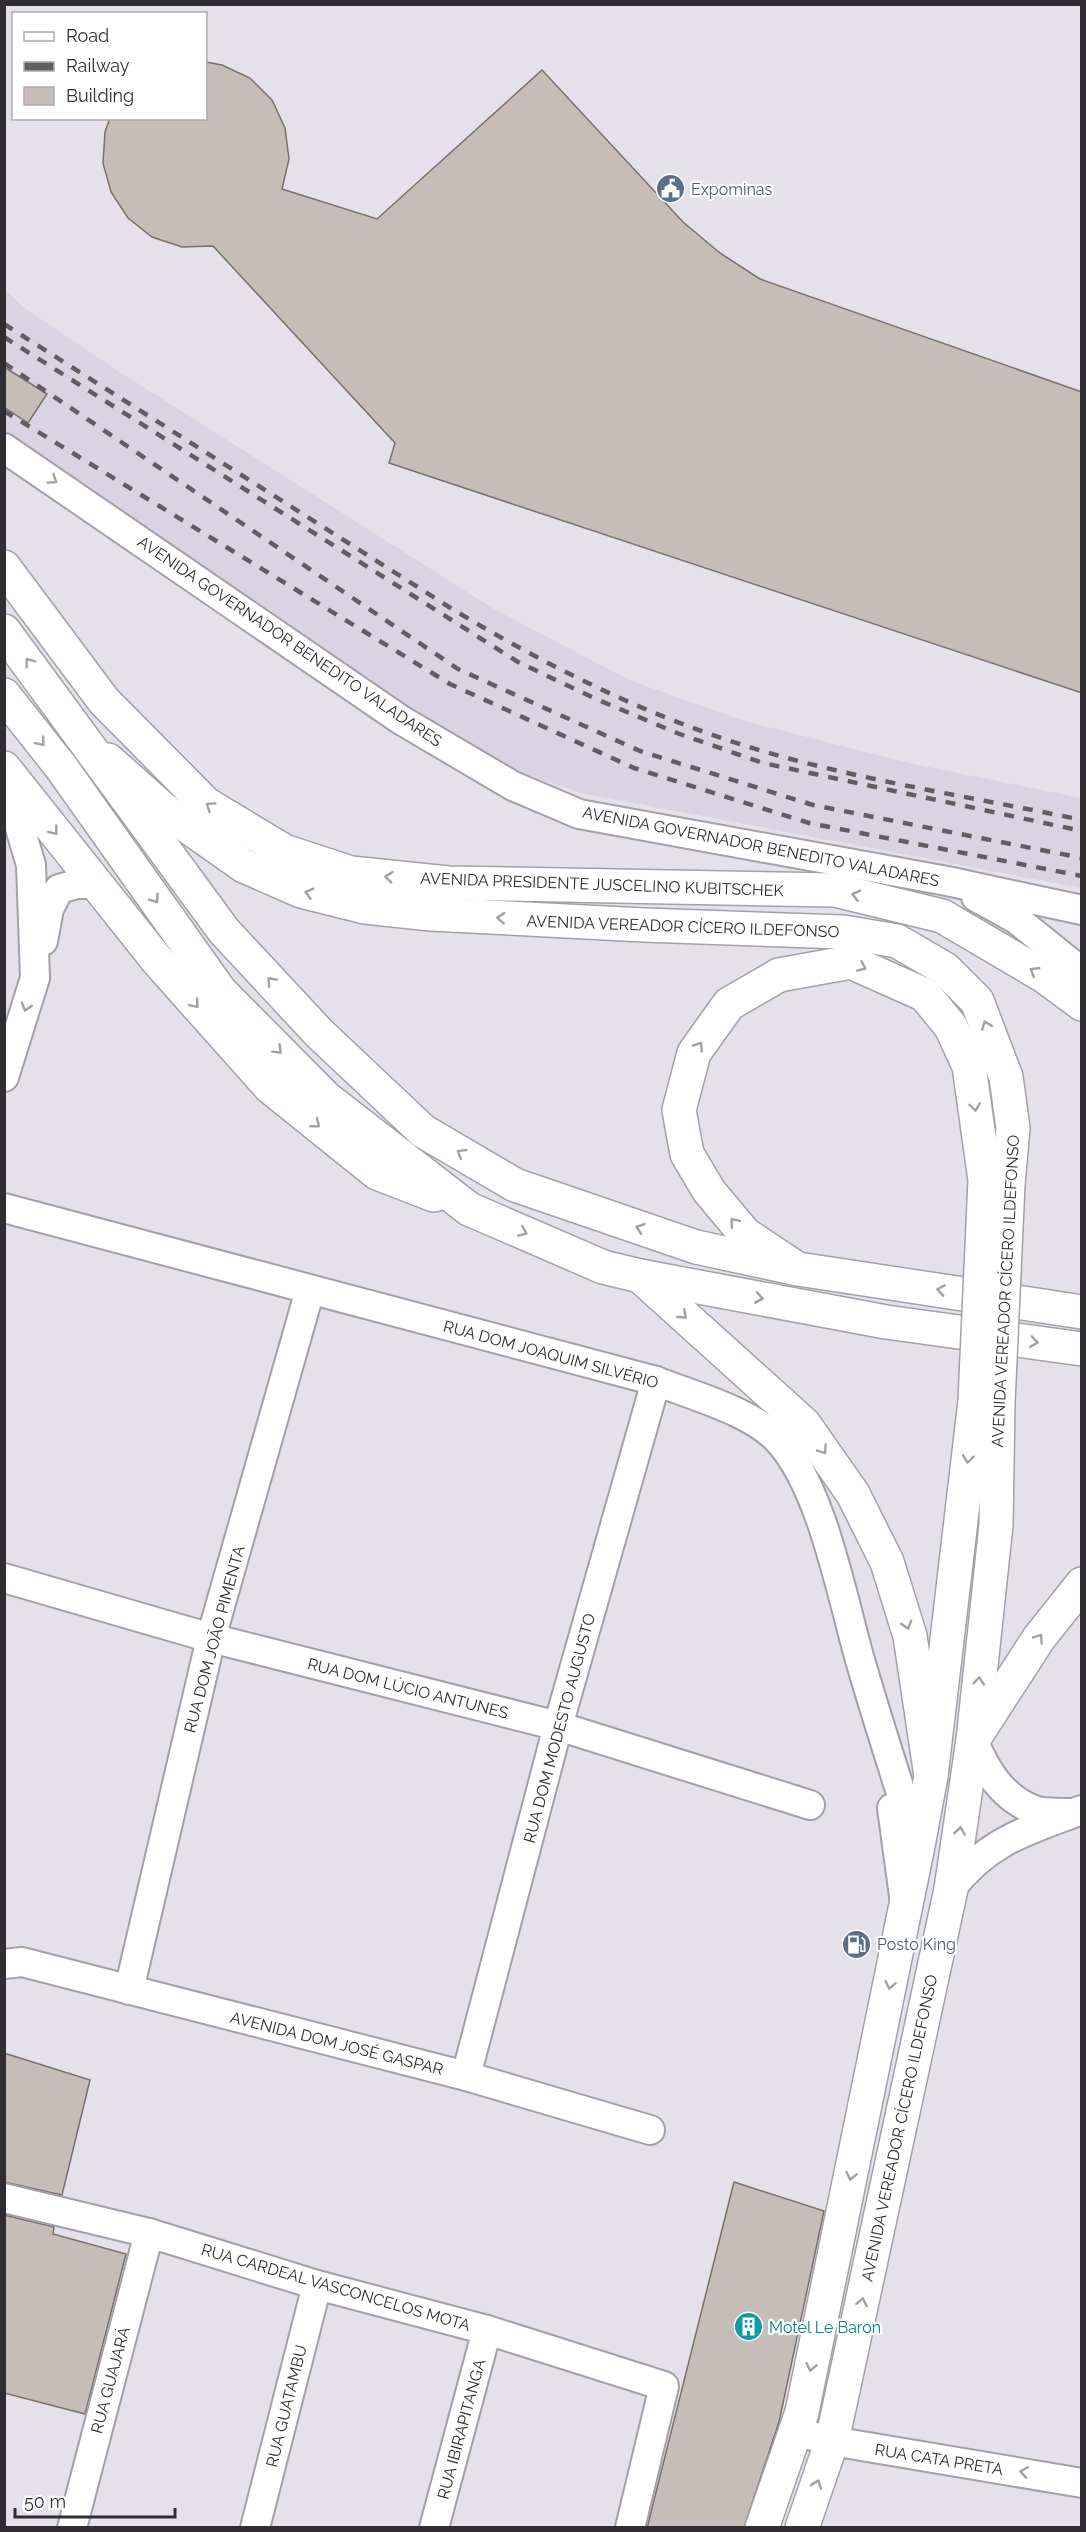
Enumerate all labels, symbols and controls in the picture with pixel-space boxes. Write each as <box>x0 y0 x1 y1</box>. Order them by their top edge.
legend <box>12 12 207 120</box>
text: Road <box>66 25 109 46</box>
text: Railway <box>66 55 130 76</box>
text: Building <box>66 85 134 106</box>
public building icon: Expominas <box>654 173 686 205</box>
place label: Expominas <box>691 180 772 199</box>
one-way arrow <box>46 473 57 484</box>
street label: AVENIDA GOVERNADOR BENEDITO VALADARES <box>134 532 446 751</box>
one-way arrow <box>26 657 37 668</box>
one-way arrow <box>33 735 44 746</box>
one-way arrow <box>206 802 217 813</box>
street label: AVENIDA GOVERNADOR BENEDITO VALADARES <box>581 803 941 890</box>
one-way arrow <box>46 824 57 835</box>
street label: AVENIDA PRESIDENTE JUSCELINO KUBITSCHEK <box>420 869 785 900</box>
one-way arrow <box>385 871 394 884</box>
one-way arrow <box>304 888 315 900</box>
one-way arrow <box>851 890 861 903</box>
one-way arrow <box>148 893 159 904</box>
street label: AVENIDA VEREADOR CÍCERO ILDEFONSO <box>526 911 840 941</box>
one-way arrow <box>497 912 506 925</box>
one-way arrow <box>855 959 866 971</box>
one-way arrow <box>1030 966 1040 978</box>
one-way arrow <box>267 977 278 987</box>
one-way arrow <box>188 997 199 1008</box>
one-way arrow <box>21 1001 33 1012</box>
one-way arrow <box>981 1020 994 1031</box>
one-way arrow <box>692 1042 703 1053</box>
one-way arrow <box>271 1043 282 1053</box>
one-way arrow <box>968 1103 980 1112</box>
one-way arrow <box>309 1116 320 1127</box>
street label: AVENIDA VEREADOR CÍCERO ILDEFONSO <box>987 1134 1023 1448</box>
one-way arrow <box>457 1149 467 1161</box>
one-way arrow <box>731 1218 742 1229</box>
one-way arrow <box>635 1223 646 1236</box>
one-way arrow <box>517 1225 528 1237</box>
one-way arrow <box>936 1285 945 1297</box>
one-way arrow <box>754 1291 764 1304</box>
one-way arrow <box>676 1308 687 1319</box>
street label: RUA DOM JOAQUIM SILVÉRIO <box>441 1316 661 1392</box>
one-way arrow <box>1030 1336 1039 1348</box>
one-way arrow <box>816 1444 827 1455</box>
one-way arrow <box>963 1454 975 1463</box>
street label: RUA DOM JOÃO PIMENTA <box>179 1543 249 1735</box>
street label: RUA DOM MODESTO AUGUSTO <box>520 1611 599 1845</box>
one-way arrow <box>899 1619 912 1630</box>
one-way arrow <box>1032 1634 1043 1645</box>
street label: RUA DOM LÚCIO ANTUNES <box>306 1653 511 1723</box>
one-way arrow <box>972 1677 985 1686</box>
one-way arrow <box>953 1826 966 1836</box>
fuel station icon: Posto King <box>840 1928 872 1960</box>
place label: Posto King <box>877 1935 956 1954</box>
street label: AVENIDA VEREADOR CÍCERO ILDEFONSO <box>857 1973 941 2283</box>
one-way arrow <box>884 1979 897 1989</box>
street label: AVENIDA DOM JOSÉ GASPAR <box>228 2007 446 2079</box>
one-way arrow <box>845 2170 858 2180</box>
street label: RUA CARDEAL VASCONCELOS MOTA <box>199 2240 473 2335</box>
one-way arrow <box>855 2297 868 2307</box>
building icon: Motel Le Baron <box>732 2311 764 2343</box>
place label: Motel Le Baron <box>769 2318 881 2337</box>
street label: RUA GUAJARÁ <box>86 2324 134 2436</box>
street label: RUA GUATAMBU <box>262 2343 311 2469</box>
street label: RUA IBIRAPITANGA <box>434 2357 489 2501</box>
one-way arrow <box>805 2361 818 2371</box>
street label: RUA CATA PRETA <box>873 2440 1005 2479</box>
one-way arrow <box>1019 2467 1029 2479</box>
one-way arrow <box>810 2480 823 2490</box>
scale bar <box>15 2481 176 2519</box>
text: 50 m <box>24 2491 66 2512</box>

